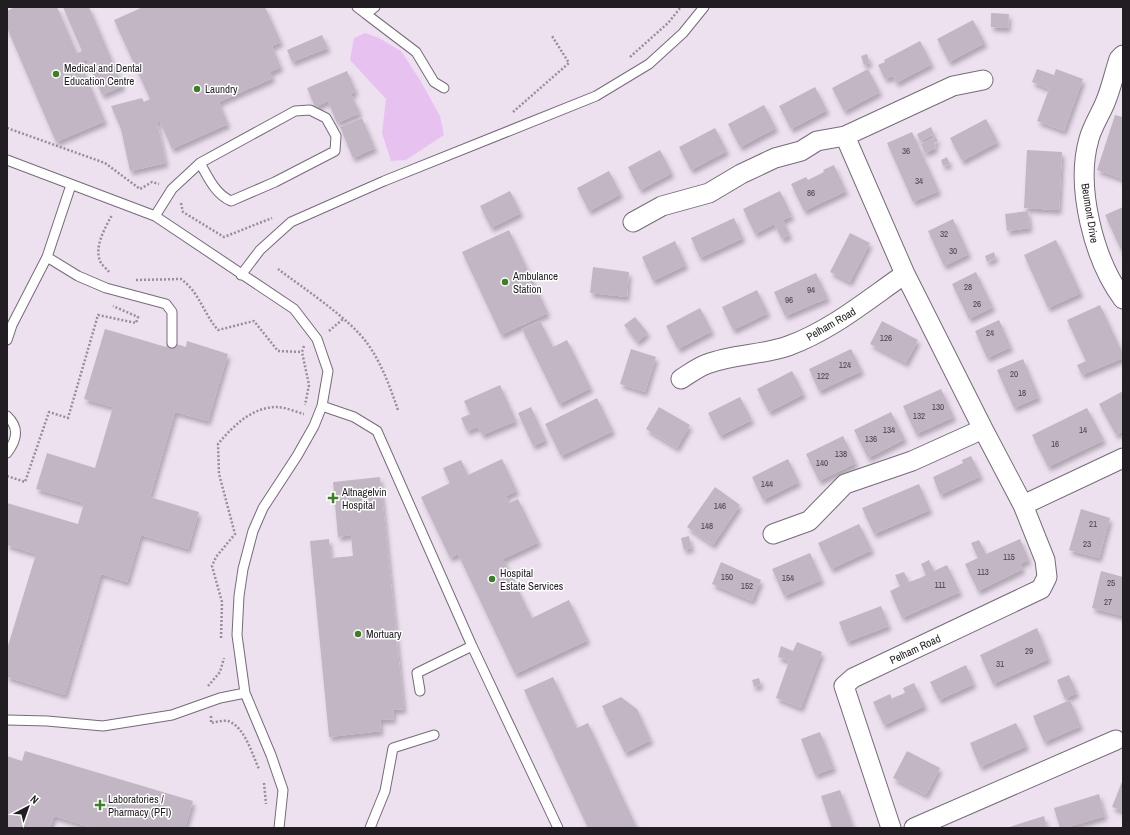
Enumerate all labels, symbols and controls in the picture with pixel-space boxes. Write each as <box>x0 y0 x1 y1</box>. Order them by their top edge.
place label: Medical and Dental Education Centre <box>64 61 142 88</box>
marker: Medical and Dental Education Centre <box>51 69 61 79</box>
place label: Laundry <box>205 82 238 96</box>
marker: Laundry <box>192 84 202 94</box>
house number: 36 <box>902 145 910 157</box>
house number: 34 <box>915 175 923 187</box>
street label: Beumont Drive <box>1078 182 1102 244</box>
house number: 86 <box>807 187 815 199</box>
house number: 32 <box>940 228 948 240</box>
house number: 30 <box>949 245 957 257</box>
place label: Ambulance Station <box>512 269 558 296</box>
marker: Ambulance Station <box>500 277 510 287</box>
house number: 28 <box>964 281 972 293</box>
house number: 94 <box>807 284 815 296</box>
house number: 96 <box>785 294 793 306</box>
house number: 26 <box>973 298 981 310</box>
street label: Pelham Road <box>804 304 858 344</box>
house number: 24 <box>986 327 994 339</box>
house number: 126 <box>880 332 892 344</box>
house number: 124 <box>839 359 851 371</box>
house number: 20 <box>1010 368 1018 380</box>
house number: 122 <box>817 370 829 382</box>
house number: 18 <box>1018 387 1026 399</box>
house number: 130 <box>932 401 944 413</box>
house number: 132 <box>913 410 925 422</box>
house number: 134 <box>883 424 895 436</box>
house number: 14 <box>1079 424 1087 436</box>
house number: 136 <box>865 433 877 445</box>
house number: 16 <box>1051 438 1059 450</box>
house number: 138 <box>835 448 847 460</box>
house number: 140 <box>816 457 828 469</box>
house number: 144 <box>761 478 773 490</box>
place label: Altnagelvin Hospital <box>341 485 387 512</box>
marker: Altnagelvin Hospital <box>327 492 339 504</box>
house number: 146 <box>714 500 726 512</box>
house number: 21 <box>1089 518 1097 530</box>
house number: 148 <box>701 520 713 532</box>
house number: 23 <box>1083 538 1091 550</box>
house number: 115 <box>1003 551 1015 563</box>
place label: Hospital Estate Services <box>500 566 564 593</box>
house number: 113 <box>977 566 989 578</box>
house number: 150 <box>721 571 733 583</box>
house number: 154 <box>782 572 794 584</box>
marker: Hospital Estate Services <box>487 574 497 584</box>
house number: 25 <box>1107 577 1115 589</box>
house number: 111 <box>934 579 946 591</box>
house number: 152 <box>741 580 753 592</box>
house number: 27 <box>1104 596 1112 608</box>
place label: Mortuary <box>366 627 402 641</box>
marker: Mortuary <box>353 629 363 639</box>
street label: Pelham Road <box>887 631 943 667</box>
house number: 29 <box>1025 645 1033 657</box>
house number: 31 <box>996 658 1004 670</box>
north arrow <box>8 787 48 827</box>
text: N <box>28 792 42 807</box>
place label: Laboratories / Pharmacy (PFI) <box>108 792 171 819</box>
marker: Laboratories / Pharmacy (PFI) <box>95 800 105 810</box>

